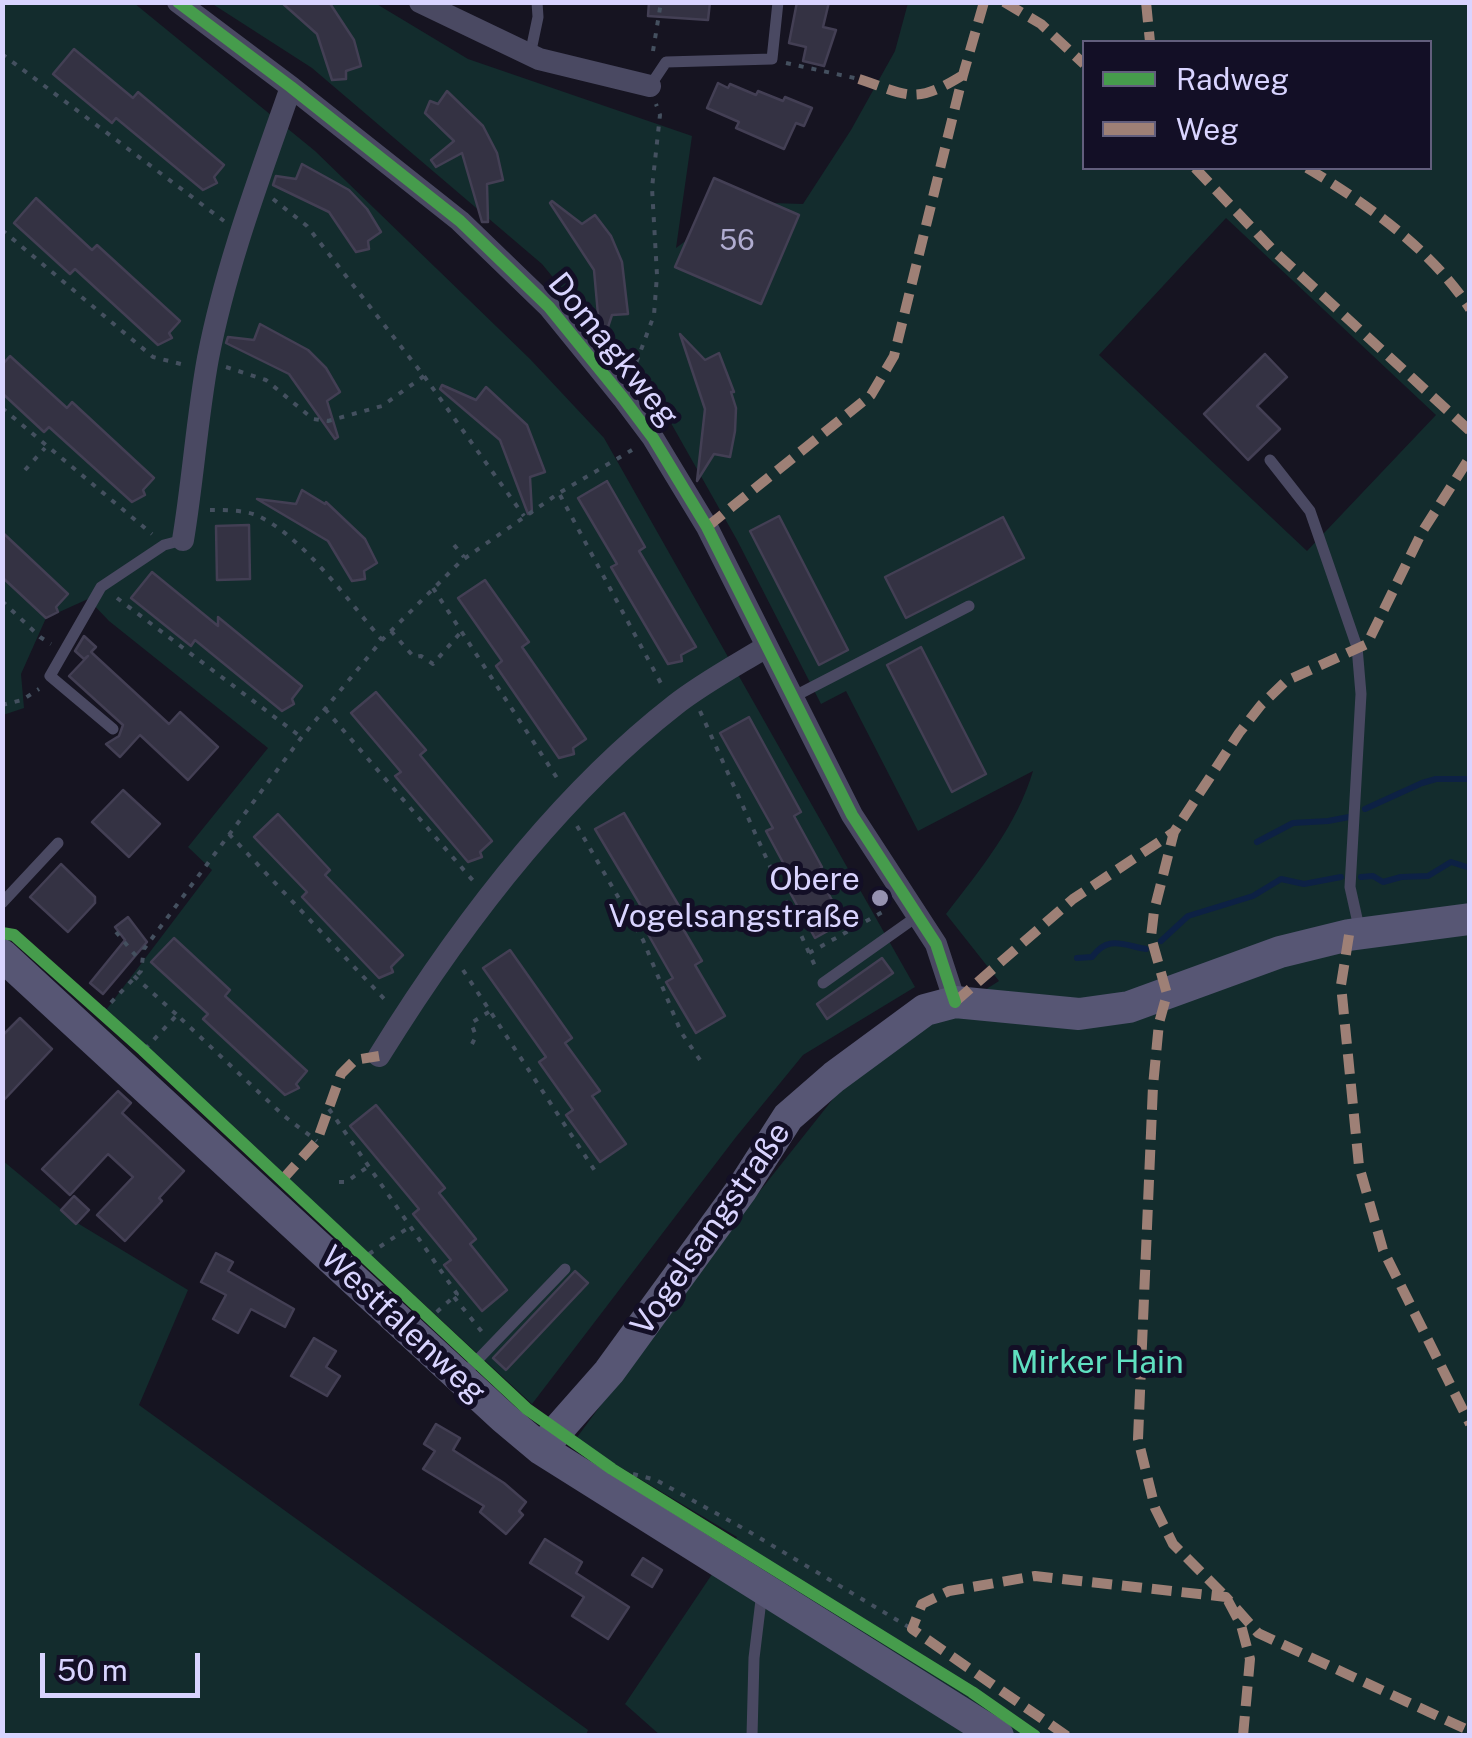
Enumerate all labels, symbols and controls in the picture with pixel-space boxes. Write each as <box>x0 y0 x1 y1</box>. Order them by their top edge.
legend <box>1082 40 1432 170</box>
text: Radweg <box>1176 61 1289 97</box>
text: Weg <box>1176 111 1239 147</box>
house number: 56 <box>719 224 755 258</box>
street label: Domagkweg <box>539 265 687 435</box>
place label: Obere Vogelsangstraße <box>609 861 860 936</box>
marker: Obere Vogelsangstraße <box>869 887 891 909</box>
street label: Vogelsangstraße <box>623 1115 799 1343</box>
street label: Westfalenweg <box>312 1239 494 1411</box>
park label: Mirker Hain <box>1010 1344 1184 1382</box>
scale bar <box>45 1633 205 1695</box>
text: 50 m <box>57 1652 128 1688</box>

